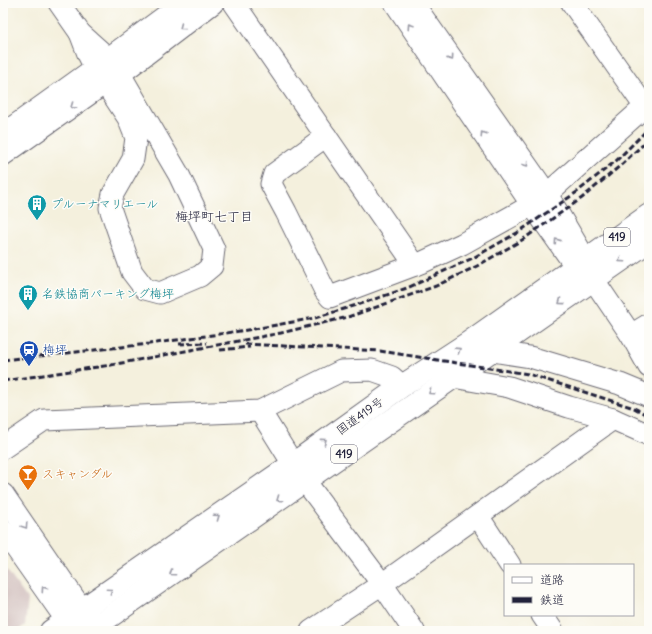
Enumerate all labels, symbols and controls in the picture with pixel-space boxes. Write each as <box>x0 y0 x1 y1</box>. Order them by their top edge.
one-way arrow <box>180 22 187 29</box>
one-way arrow <box>408 23 415 30</box>
one-way arrow <box>446 54 454 61</box>
one-way arrow <box>71 101 78 108</box>
one-way arrow <box>480 131 488 138</box>
one-way arrow <box>521 160 528 167</box>
building icon: プルーナマリエール <box>26 193 48 221</box>
place label: プルーナマリエール <box>51 196 158 211</box>
district label: 梅坪町七丁目 <box>175 208 253 225</box>
road number: 419 <box>604 228 630 246</box>
one-way arrow <box>554 238 562 245</box>
one-way arrow <box>618 255 625 263</box>
building icon: 名鉄協商パーキング梅坪 <box>17 283 39 311</box>
place label: 名鉄協商パーキング梅坪 <box>42 286 174 301</box>
one-way arrow <box>558 297 565 305</box>
station icon: 梅坪 <box>18 339 40 367</box>
place label: 梅坪 <box>43 342 67 357</box>
one-way arrow <box>454 347 461 355</box>
one-way arrow <box>429 387 436 394</box>
street label: 国道419号 <box>333 394 386 438</box>
one-way arrow <box>320 439 327 446</box>
road number: 419 <box>331 445 357 463</box>
bar icon: スキャンダル <box>17 463 39 491</box>
place label: スキャンダル <box>42 466 113 481</box>
one-way arrow <box>277 494 284 501</box>
one-way arrow <box>212 515 219 522</box>
one-way arrow <box>20 522 28 529</box>
legend <box>504 564 634 616</box>
one-way arrow <box>170 568 177 575</box>
text: 道路 <box>540 572 564 587</box>
one-way arrow <box>42 586 49 593</box>
one-way arrow <box>105 589 112 596</box>
text: 鉄道 <box>540 592 564 607</box>

